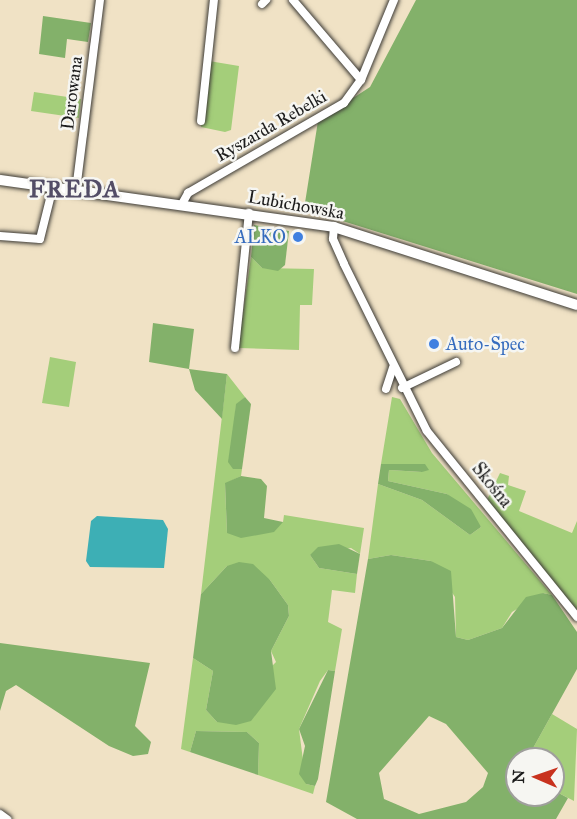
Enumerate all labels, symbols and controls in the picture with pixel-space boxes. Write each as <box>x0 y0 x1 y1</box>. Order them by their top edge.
street label: Darowana <box>57 55 87 131</box>
street label: Ryszarda Rebelki <box>212 85 330 167</box>
district label: FREDA <box>29 176 121 204</box>
street label: Lubichowska <box>246 186 346 224</box>
place label: ALKO <box>235 226 286 248</box>
marker: ALKO <box>291 230 305 244</box>
place label: Auto-Spec <box>446 333 525 355</box>
marker: Auto-Spec <box>427 337 441 351</box>
street label: Skośna <box>467 458 517 512</box>
north arrow <box>505 747 565 807</box>
text: N <box>509 769 528 784</box>

